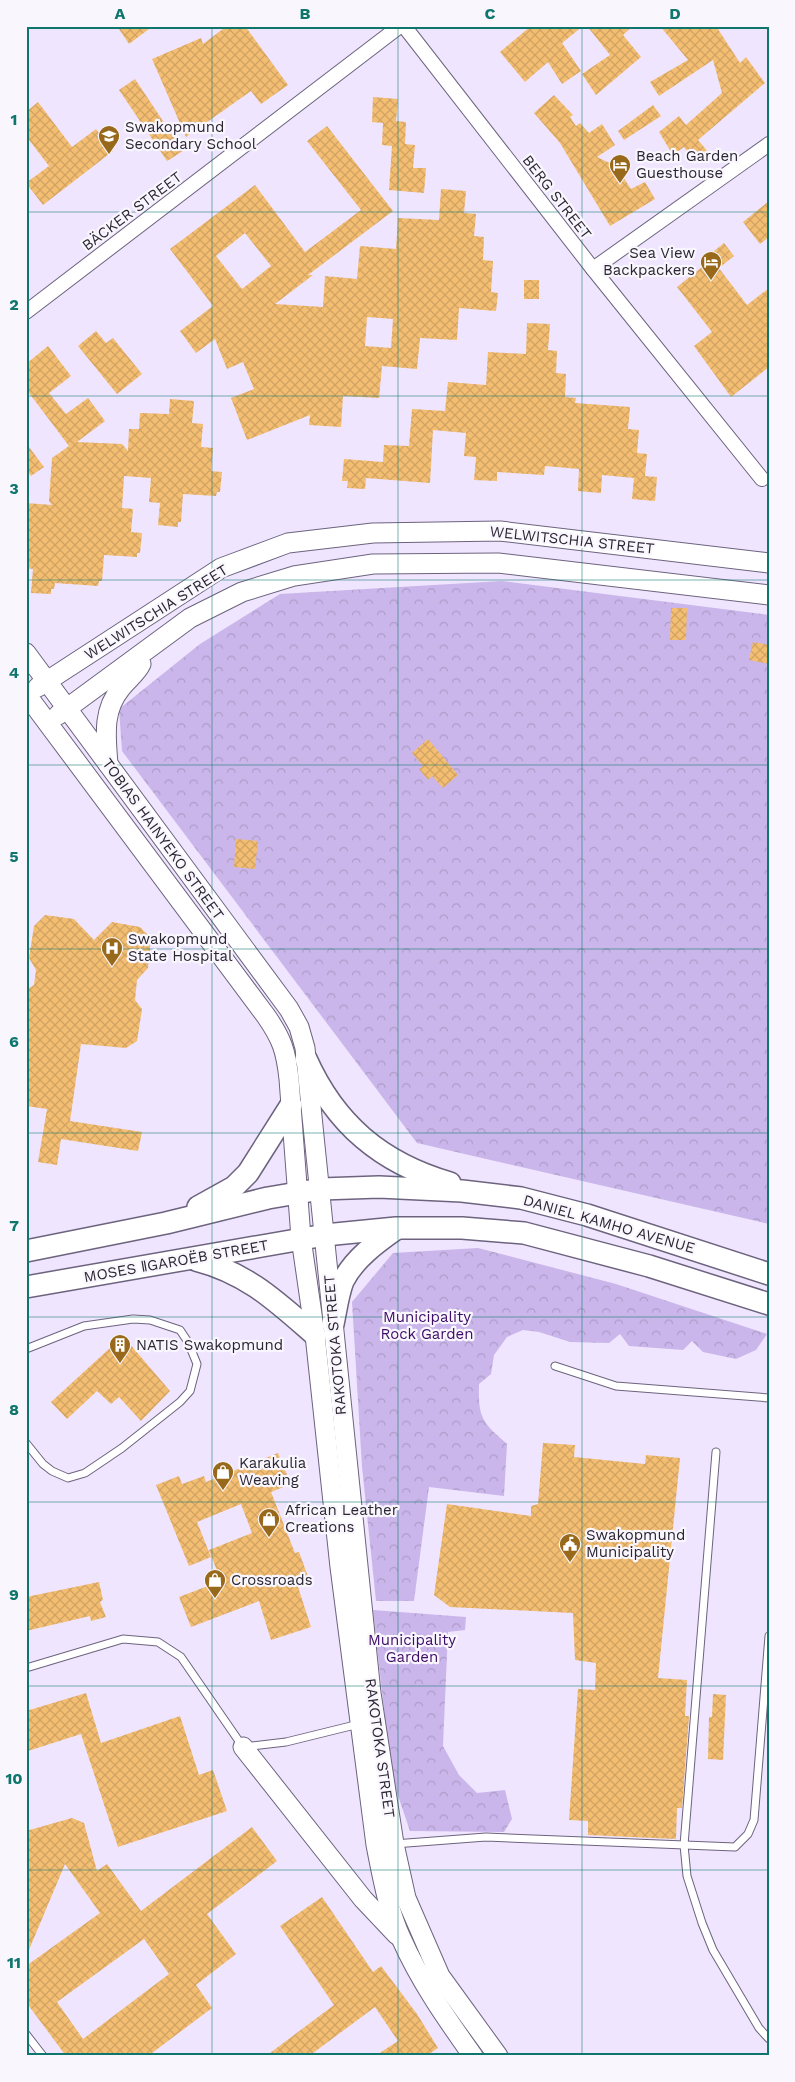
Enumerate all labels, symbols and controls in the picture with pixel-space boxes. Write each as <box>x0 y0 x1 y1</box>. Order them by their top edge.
text: A <box>115 4 126 23</box>
text: B <box>300 4 311 23</box>
text: C <box>485 4 496 23</box>
text: D <box>669 4 681 23</box>
text: 1 <box>11 110 17 129</box>
place label: Swakopmund Secondary School <box>125 118 257 153</box>
school or university icon: Swakopmund Secondary School <box>97 124 121 155</box>
place label: Beach Garden Guesthouse <box>636 147 738 182</box>
street label: BERG STREET <box>519 151 595 243</box>
hotel icon: Beach Garden Guesthouse <box>608 153 632 184</box>
street label: BÄCKER STREET <box>79 168 185 254</box>
place label: Sea View Backpackers <box>603 244 695 279</box>
hotel icon: Sea View Backpackers <box>699 250 723 281</box>
text: 2 <box>9 295 19 314</box>
text: 3 <box>9 479 19 498</box>
street label: WELWITSCHIA STREET <box>489 522 655 558</box>
street label: WELWITSCHIA STREET <box>81 560 231 664</box>
text: 4 <box>9 663 19 682</box>
street label: TOBIAS HAINYEKO STREET <box>98 755 228 923</box>
text: 5 <box>9 847 19 866</box>
place label: Swakopmund State Hospital <box>128 930 233 965</box>
hospital icon: Swakopmund State Hospital <box>100 936 124 967</box>
text: 6 <box>9 1032 19 1051</box>
street label: DANIEL KAMHO AVENUE <box>521 1191 697 1257</box>
text: 7 <box>9 1216 19 1235</box>
street label: MOSES ǁGAROËB STREET <box>82 1236 270 1286</box>
street label: RAKOTOKA STREET <box>320 1274 350 1416</box>
park label: Municipality Rock Garden <box>381 1308 474 1343</box>
building icon: NATIS Swakopmund <box>108 1333 132 1364</box>
place label: NATIS Swakopmund <box>136 1336 283 1354</box>
text: 8 <box>9 1400 19 1419</box>
place label: Karakulia Weaving <box>239 1454 307 1489</box>
shop icon: Karakulia Weaving <box>211 1460 235 1491</box>
place label: African Leather Creations <box>285 1501 398 1536</box>
shop icon: African Leather Creations <box>257 1507 281 1538</box>
place label: Swakopmund Municipality <box>586 1526 685 1561</box>
public building icon: Swakopmund Municipality <box>558 1532 582 1563</box>
shop icon: Crossroads <box>203 1568 227 1599</box>
place label: Crossroads <box>231 1571 313 1589</box>
text: 9 <box>9 1585 19 1604</box>
park label: Municipality Garden <box>368 1631 456 1666</box>
street label: RAKOTOKA STREET <box>361 1677 399 1819</box>
text: 10 <box>5 1769 23 1788</box>
text: 11 <box>7 1953 21 1972</box>

